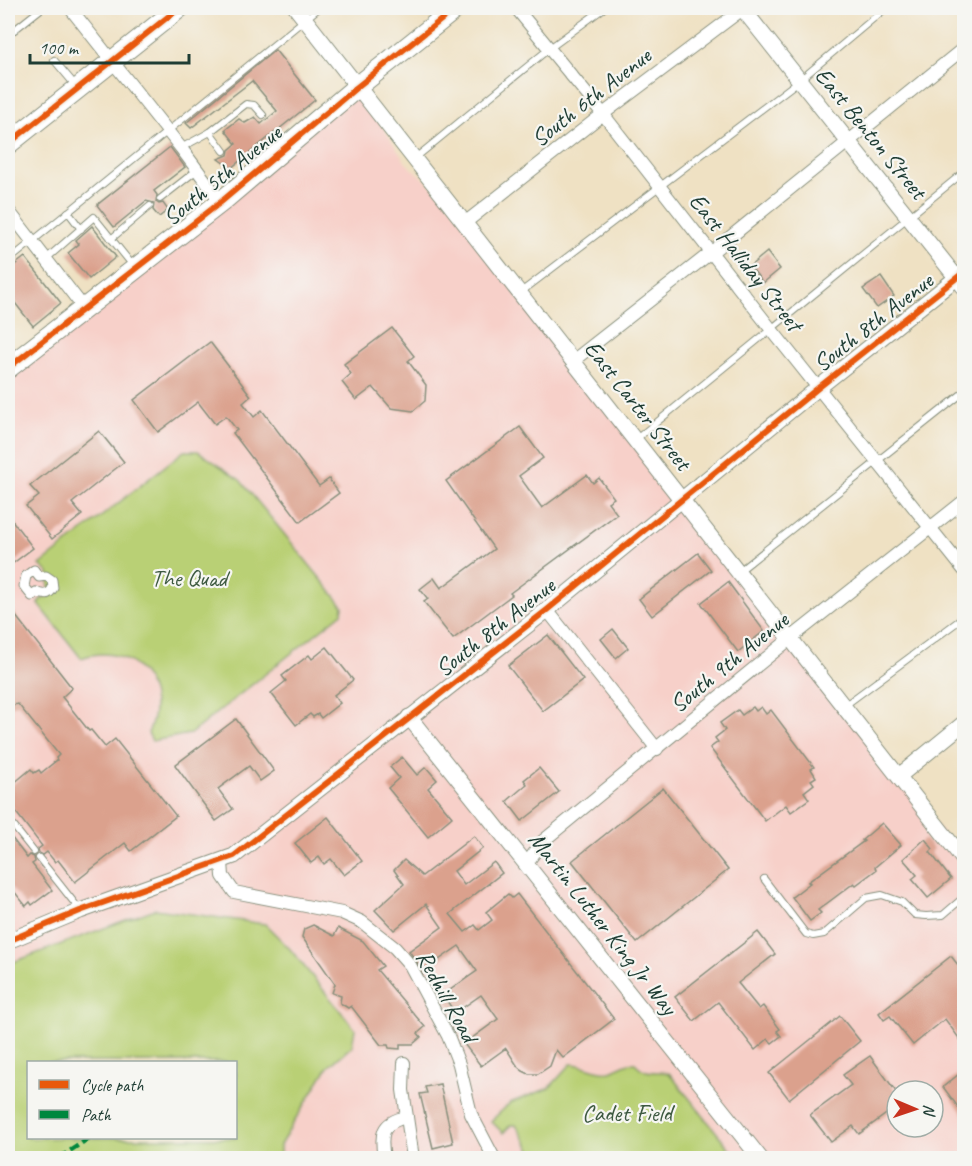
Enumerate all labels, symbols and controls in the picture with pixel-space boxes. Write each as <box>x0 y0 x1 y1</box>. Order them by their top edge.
scale bar <box>30 27 189 65</box>
text: 100 m <box>39 37 80 59</box>
street label: South 6th Avenue <box>525 39 659 153</box>
street label: East Benton Street <box>809 61 935 207</box>
street label: South 5th Avenue <box>157 117 289 232</box>
street label: East Halliday Street <box>683 187 811 339</box>
street label: South 8th Avenue <box>807 264 941 378</box>
street label: East Carter Street <box>578 334 699 478</box>
park label: The Quad <box>151 563 231 593</box>
street label: South 8th Avenue <box>429 569 563 683</box>
street label: South 9th Avenue <box>664 604 796 719</box>
street label: Martin Luther King Jr Way <box>522 825 685 1022</box>
street label: Redhill Road <box>410 945 486 1050</box>
legend <box>27 1061 237 1139</box>
text: Cycle path <box>81 1074 144 1096</box>
north arrow <box>885 1079 945 1139</box>
park label: Cadet Field <box>582 1098 675 1128</box>
text: Path <box>81 1104 111 1126</box>
text: N <box>919 1104 939 1118</box>

